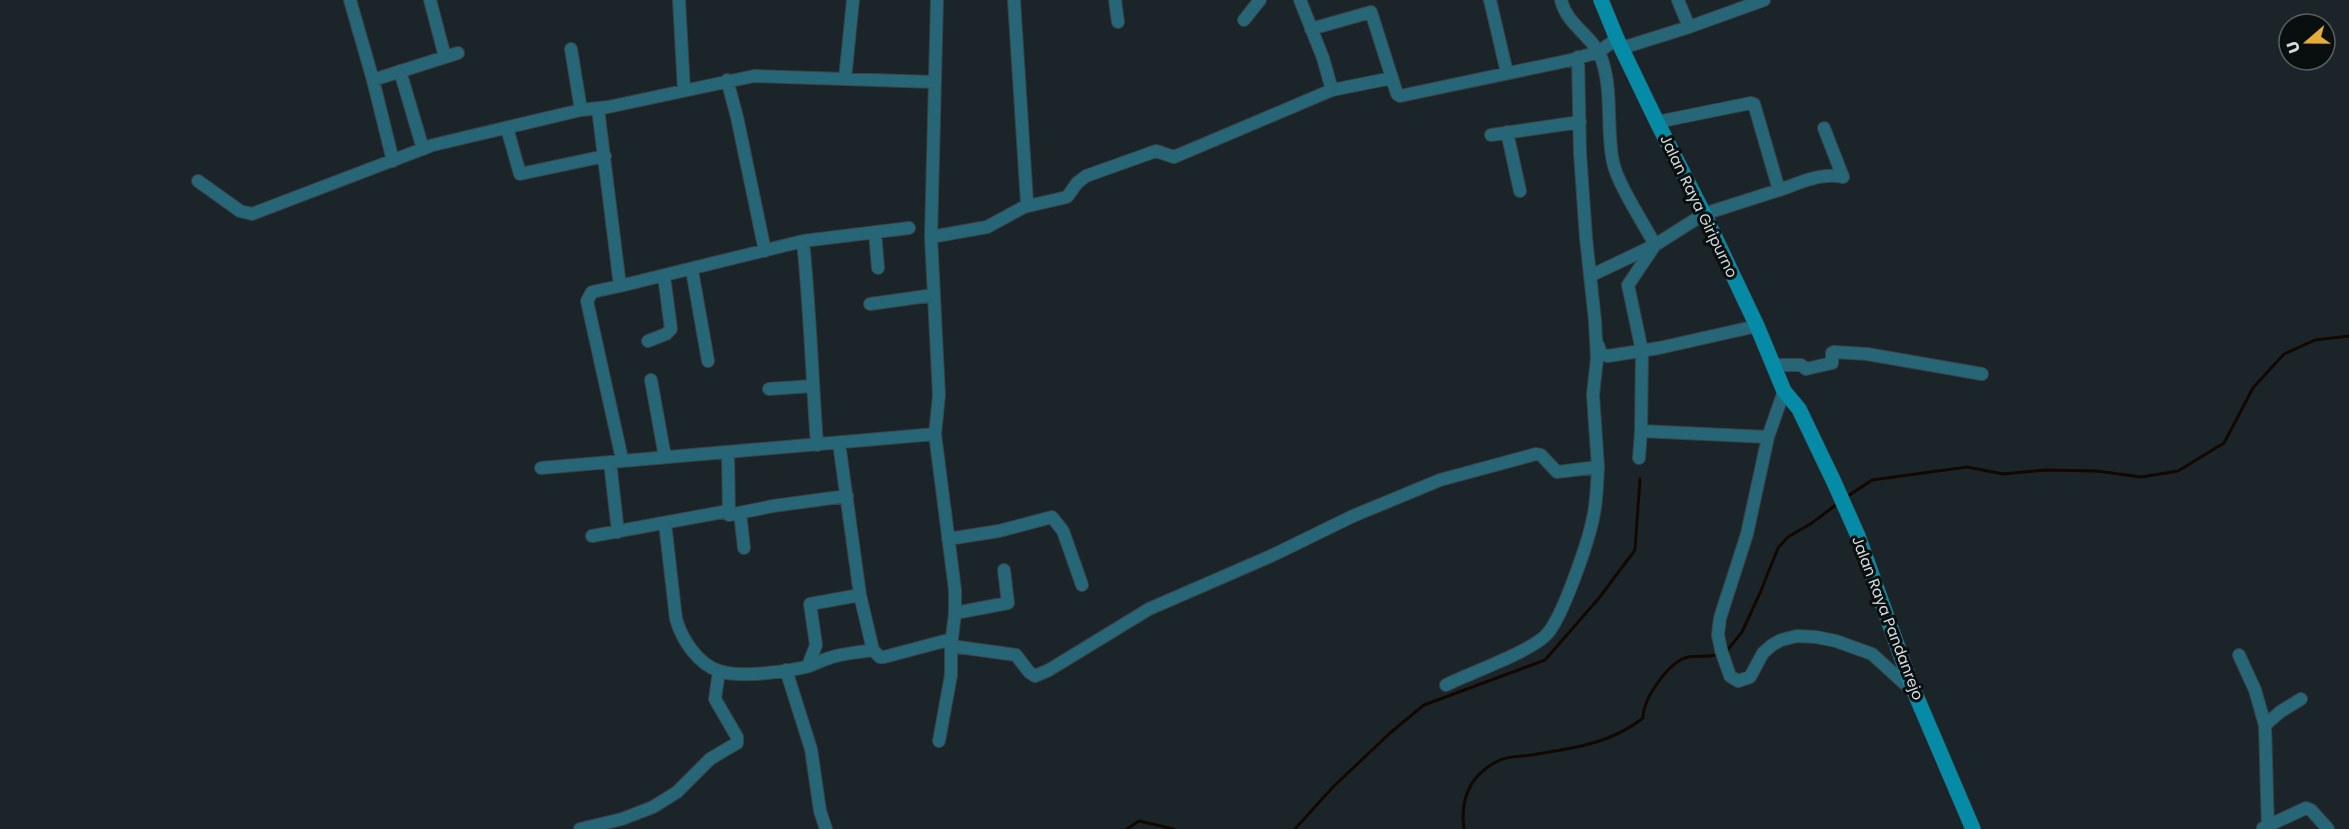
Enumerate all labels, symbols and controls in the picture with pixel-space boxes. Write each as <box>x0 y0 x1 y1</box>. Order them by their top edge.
north arrow <box>2277 12 2337 72</box>
text: U <box>2281 38 2306 56</box>
street label: Jalan Raya Giripurno <box>1655 131 1743 281</box>
street label: Jalan Raya Pandanrejo <box>1847 533 1929 703</box>

